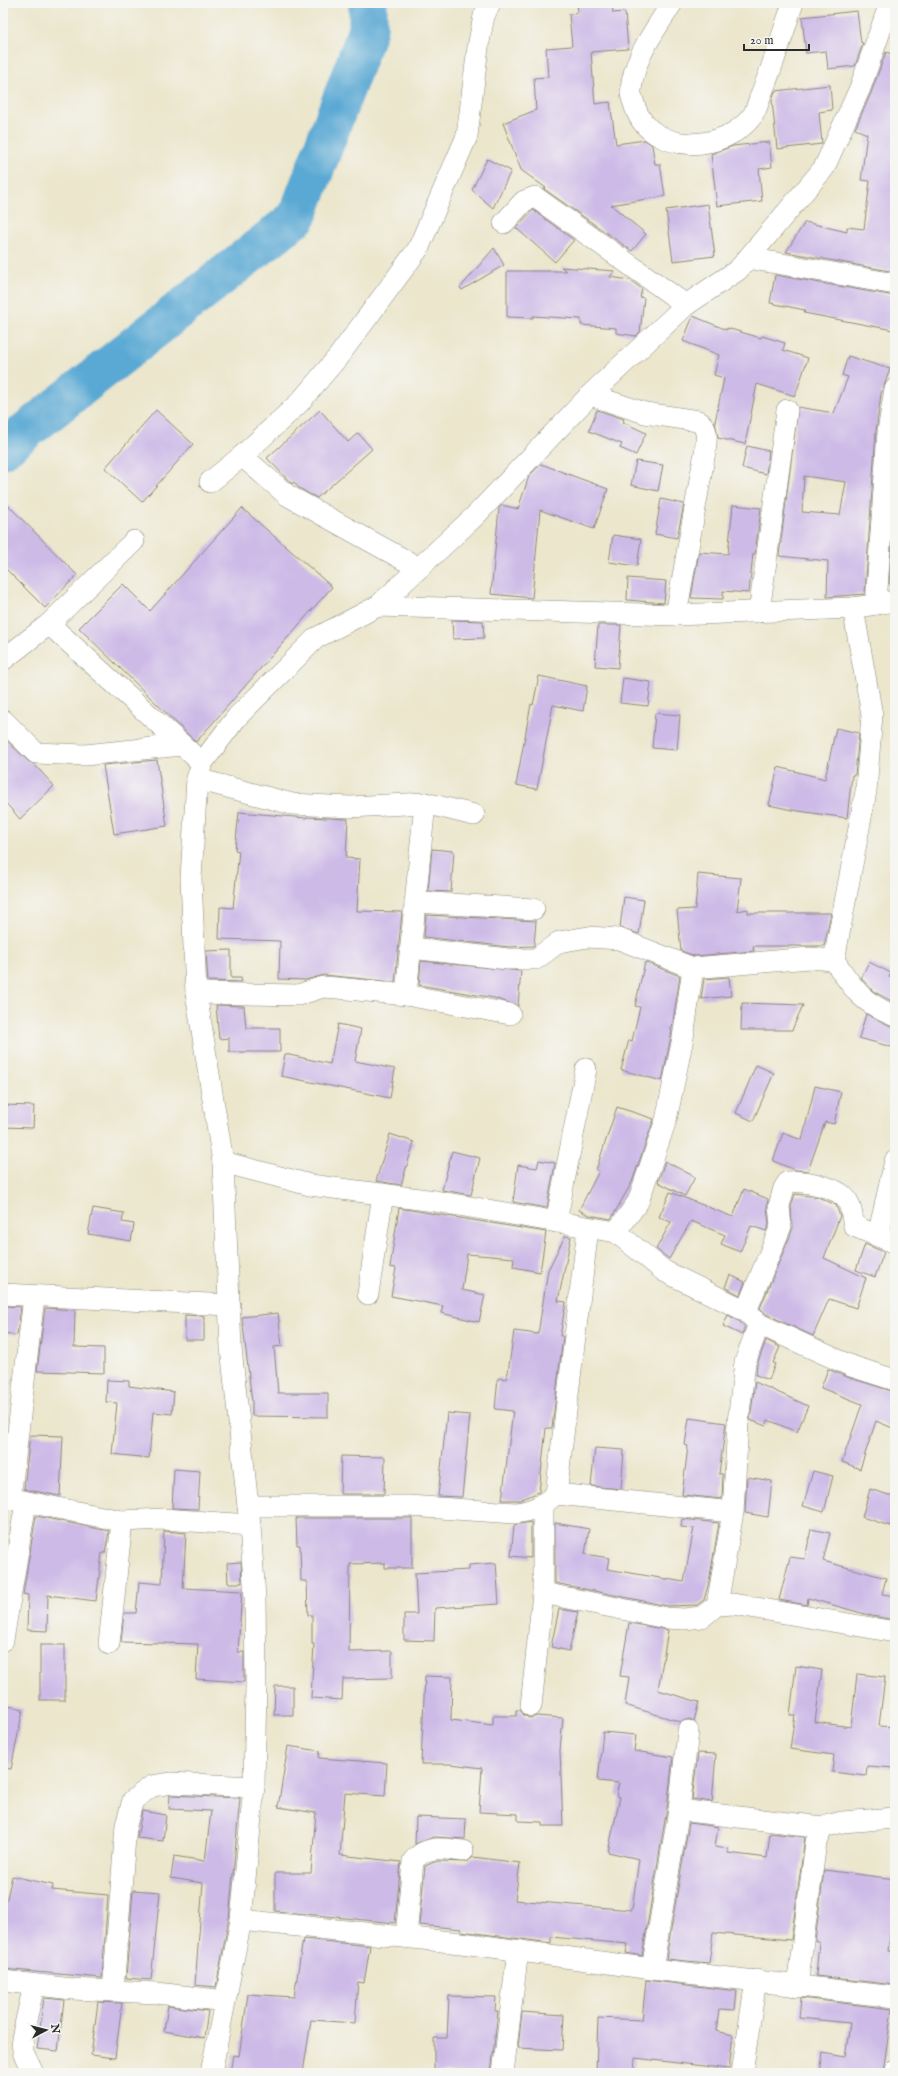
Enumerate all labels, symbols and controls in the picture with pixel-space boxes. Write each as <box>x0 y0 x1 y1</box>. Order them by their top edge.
scale bar <box>744 26 809 52</box>
text: 20 m <box>750 33 773 48</box>
north arrow <box>26 2010 66 2050</box>
text: N <box>47 2022 63 2035</box>

